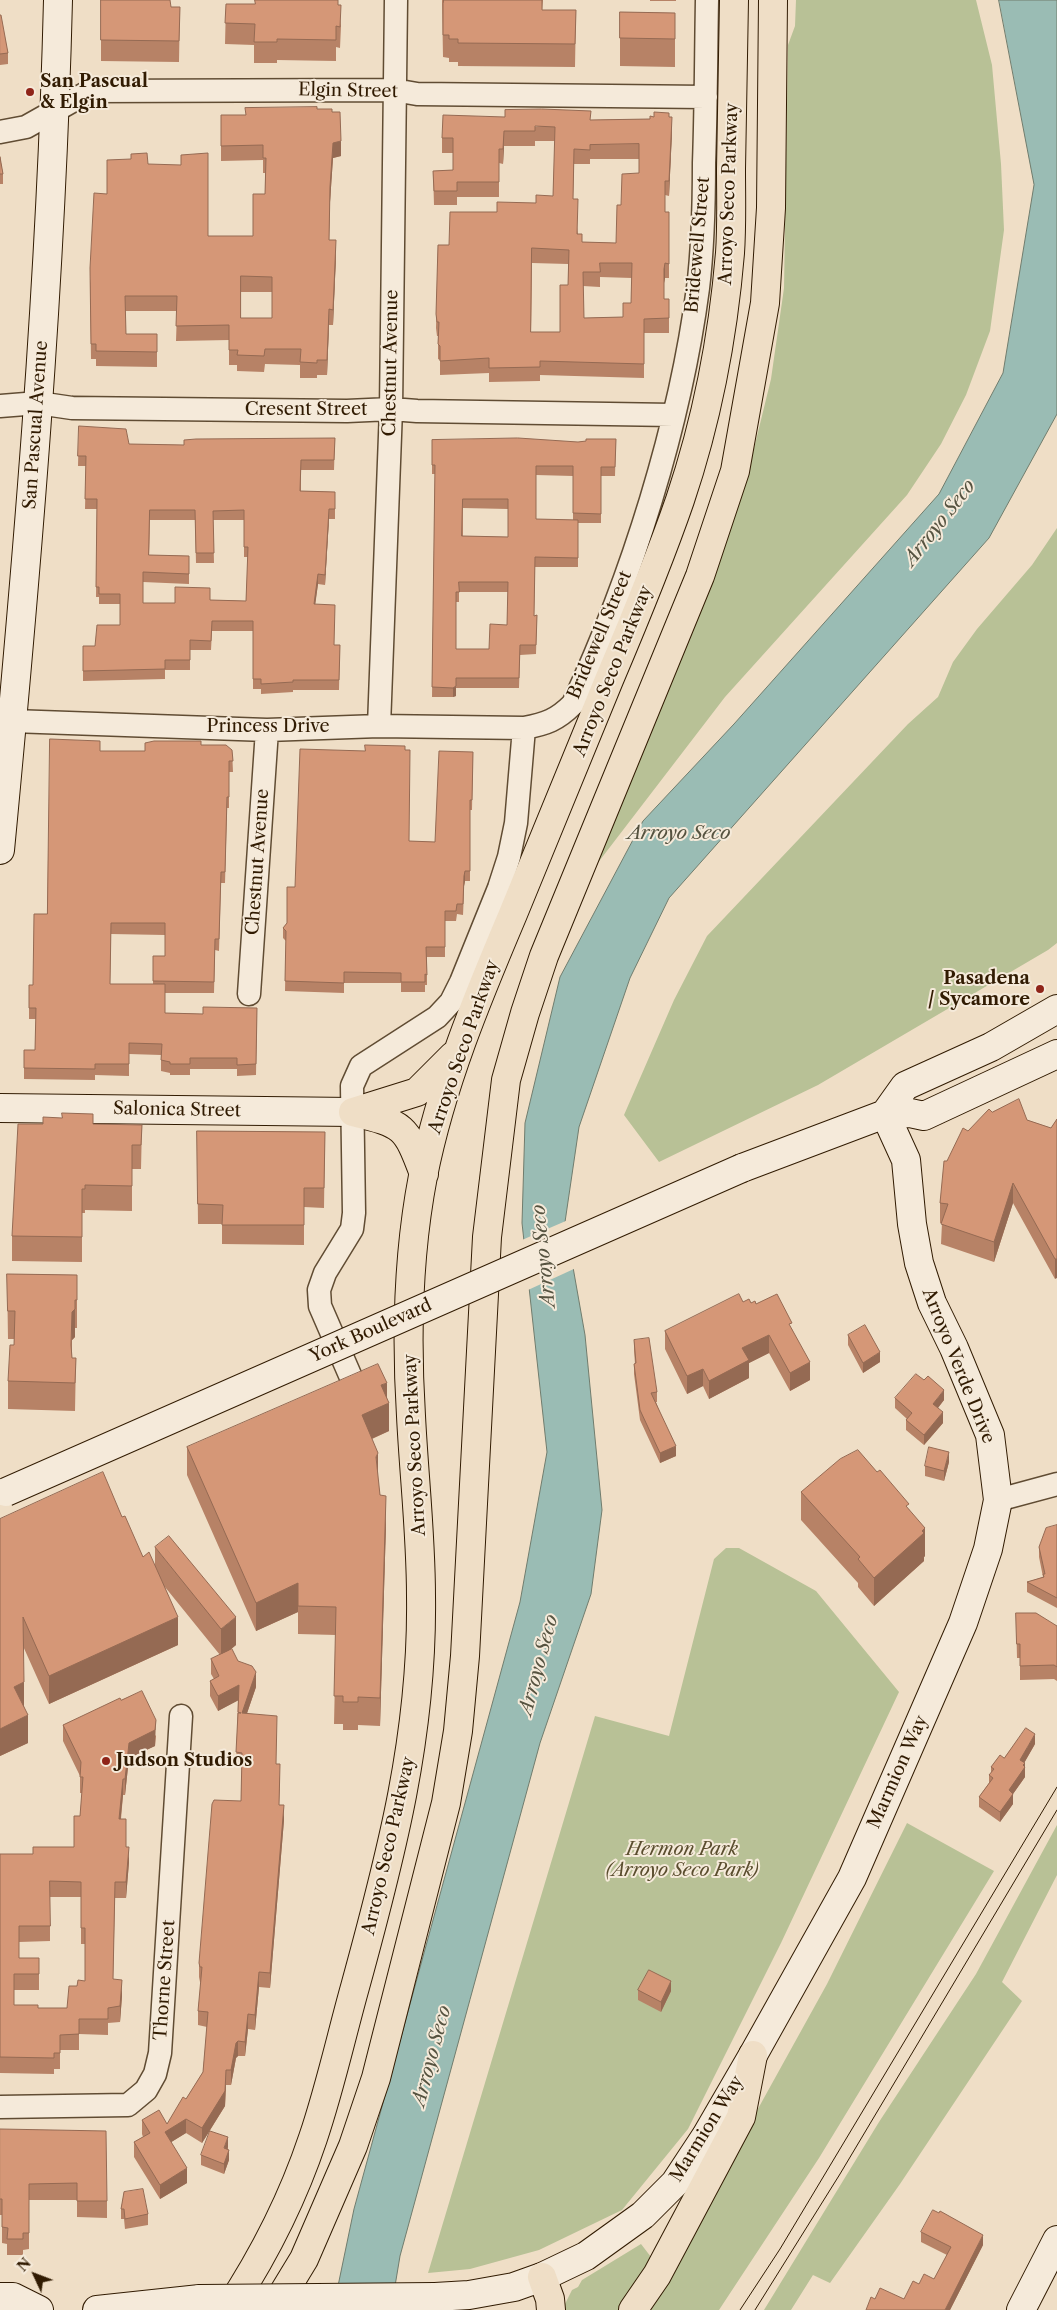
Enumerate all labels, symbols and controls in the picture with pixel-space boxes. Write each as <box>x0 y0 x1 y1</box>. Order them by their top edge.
place label: San Pascual & Elgin <box>40 71 148 114</box>
street label: Elgin Street <box>298 79 398 103</box>
marker: San Pascual & Elgin <box>24 86 36 98</box>
street label: Arroyo Seco Parkway <box>715 102 743 286</box>
street label: Bridewell Street <box>681 176 715 314</box>
street label: Chestnut Avenue <box>379 289 403 437</box>
street label: San Pascual Avenue <box>19 340 53 510</box>
street label: Cresent Street <box>245 399 367 421</box>
water label: Arroyo Seco <box>899 475 981 571</box>
street label: Bridewell Street <box>563 568 637 702</box>
street label: Arroyo Seco Parkway <box>569 582 657 760</box>
street label: Princess Drive <box>207 716 329 738</box>
street label: Chestnut Avenue <box>242 788 274 936</box>
water label: Arroyo Seco <box>627 823 731 845</box>
street label: Arroyo Seco Parkway <box>424 957 504 1137</box>
place label: Pasadena / Sycamore <box>928 968 1030 1011</box>
marker: Pasadena / Sycamore <box>1034 983 1046 995</box>
street label: Salonica Street <box>113 1098 241 1122</box>
water label: Arroyo Seco <box>527 1204 561 1308</box>
street label: Arroyo Verde Drive <box>917 1285 999 1447</box>
street label: York Boulevard <box>307 1294 435 1368</box>
street label: Arroyo Seco Parkway <box>399 1353 431 1537</box>
water label: Arroyo Seco <box>515 1612 563 1718</box>
street label: Marmion Way <box>863 1712 933 1832</box>
place label: Judson Studios <box>116 1750 252 1772</box>
marker: Judson Studios <box>100 1755 112 1767</box>
street label: Arroyo Seco Parkway <box>358 1755 420 1937</box>
park label: Hermon Park (Arroyo Seco Park) <box>605 1839 759 1882</box>
street label: Thorne Street <box>150 1919 180 2041</box>
water label: Arroyo Seco <box>408 2003 456 2109</box>
street label: Marmion Way <box>666 2072 748 2186</box>
north arrow <box>10 2250 60 2300</box>
text: N <box>13 2254 35 2275</box>

